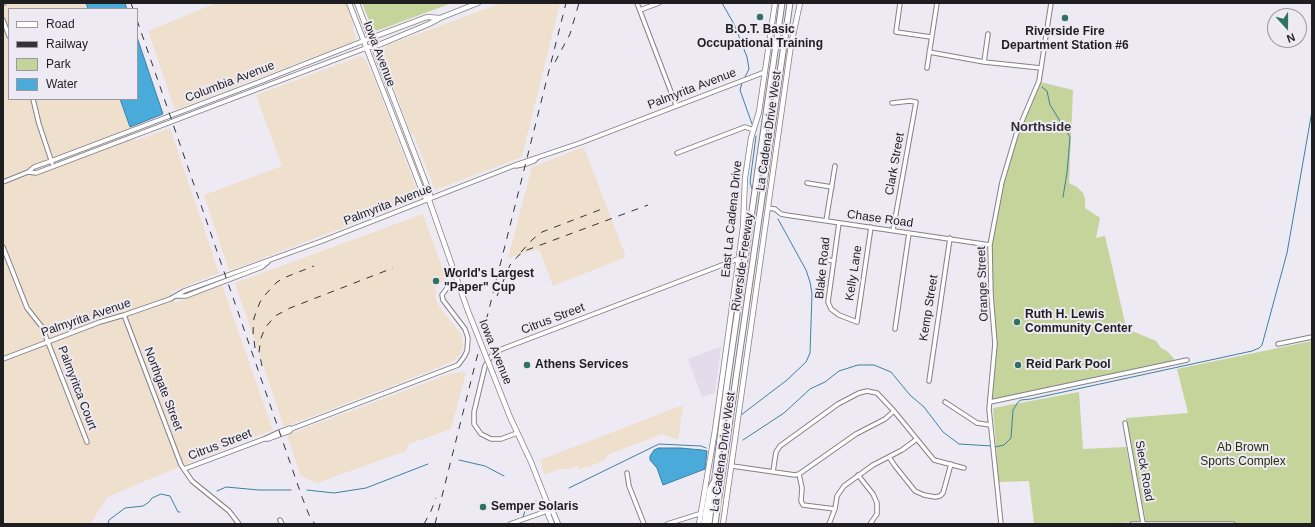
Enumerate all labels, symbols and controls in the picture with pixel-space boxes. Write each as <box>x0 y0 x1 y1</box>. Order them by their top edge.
legend <box>8 8 138 100</box>
north arrow <box>1267 8 1307 48</box>
marker: B.O.T. Basic Occupational Training <box>755 12 765 22</box>
marker: Riverside Fire Department Station #6 <box>1060 13 1070 23</box>
text: Road <box>46 17 75 31</box>
street label: Iowa Avenue <box>360 19 398 89</box>
place label: B.O.T. Basic Occupational Training <box>697 23 823 51</box>
place label: Riverside Fire Department Station #6 <box>1001 25 1129 53</box>
text: N <box>1285 31 1297 45</box>
text: Railway <box>46 37 88 51</box>
text: Park <box>46 57 71 71</box>
street label: Columbia Avenue <box>183 58 277 106</box>
street label: Palmyrita Avenue <box>646 65 738 113</box>
street label: La Cadena Drive West <box>753 70 785 192</box>
text: Water <box>46 77 78 91</box>
district label: Northside <box>1011 119 1071 135</box>
street label: Clark Street <box>882 132 908 196</box>
street label: East La Cadena Drive <box>719 160 745 278</box>
street label: Palmyrita Avenue <box>342 181 434 229</box>
street label: Chase Road <box>846 207 914 231</box>
street label: Riverside Freeway <box>729 212 757 312</box>
street label: Blake Road <box>813 236 833 300</box>
street label: Kelly Lane <box>843 244 865 302</box>
street label: Orange Street <box>974 246 992 322</box>
place label: World's Largest "Paper" Cup <box>444 267 534 295</box>
street label: Kemp Street <box>917 274 941 342</box>
marker: World's Largest "Paper" Cup <box>431 276 441 286</box>
street label: Palmyrita Avenue <box>39 296 133 340</box>
street label: Citrus Street <box>519 300 587 338</box>
place label: Ruth H. Lewis Community Center <box>1025 308 1132 336</box>
street label: Iowa Avenue <box>475 317 515 387</box>
marker: Ruth H. Lewis Community Center <box>1012 317 1022 327</box>
street label: Palmyritca Court <box>54 344 100 432</box>
street label: Northgate Street <box>141 345 185 433</box>
place label: Athens Services <box>535 358 628 372</box>
place label: Reid Park Pool <box>1026 358 1111 372</box>
marker: Athens Services <box>522 360 532 370</box>
marker: Reid Park Pool <box>1013 360 1023 370</box>
street label: La Cadena Drive West <box>707 391 739 513</box>
street label: Citrus Street <box>186 426 254 464</box>
street label: Sieck Road <box>1132 440 1156 502</box>
park label: Ab Brown Sports Complex <box>1200 441 1286 469</box>
place label: Semper Solaris <box>491 500 578 514</box>
marker: Semper Solaris <box>478 502 488 512</box>

